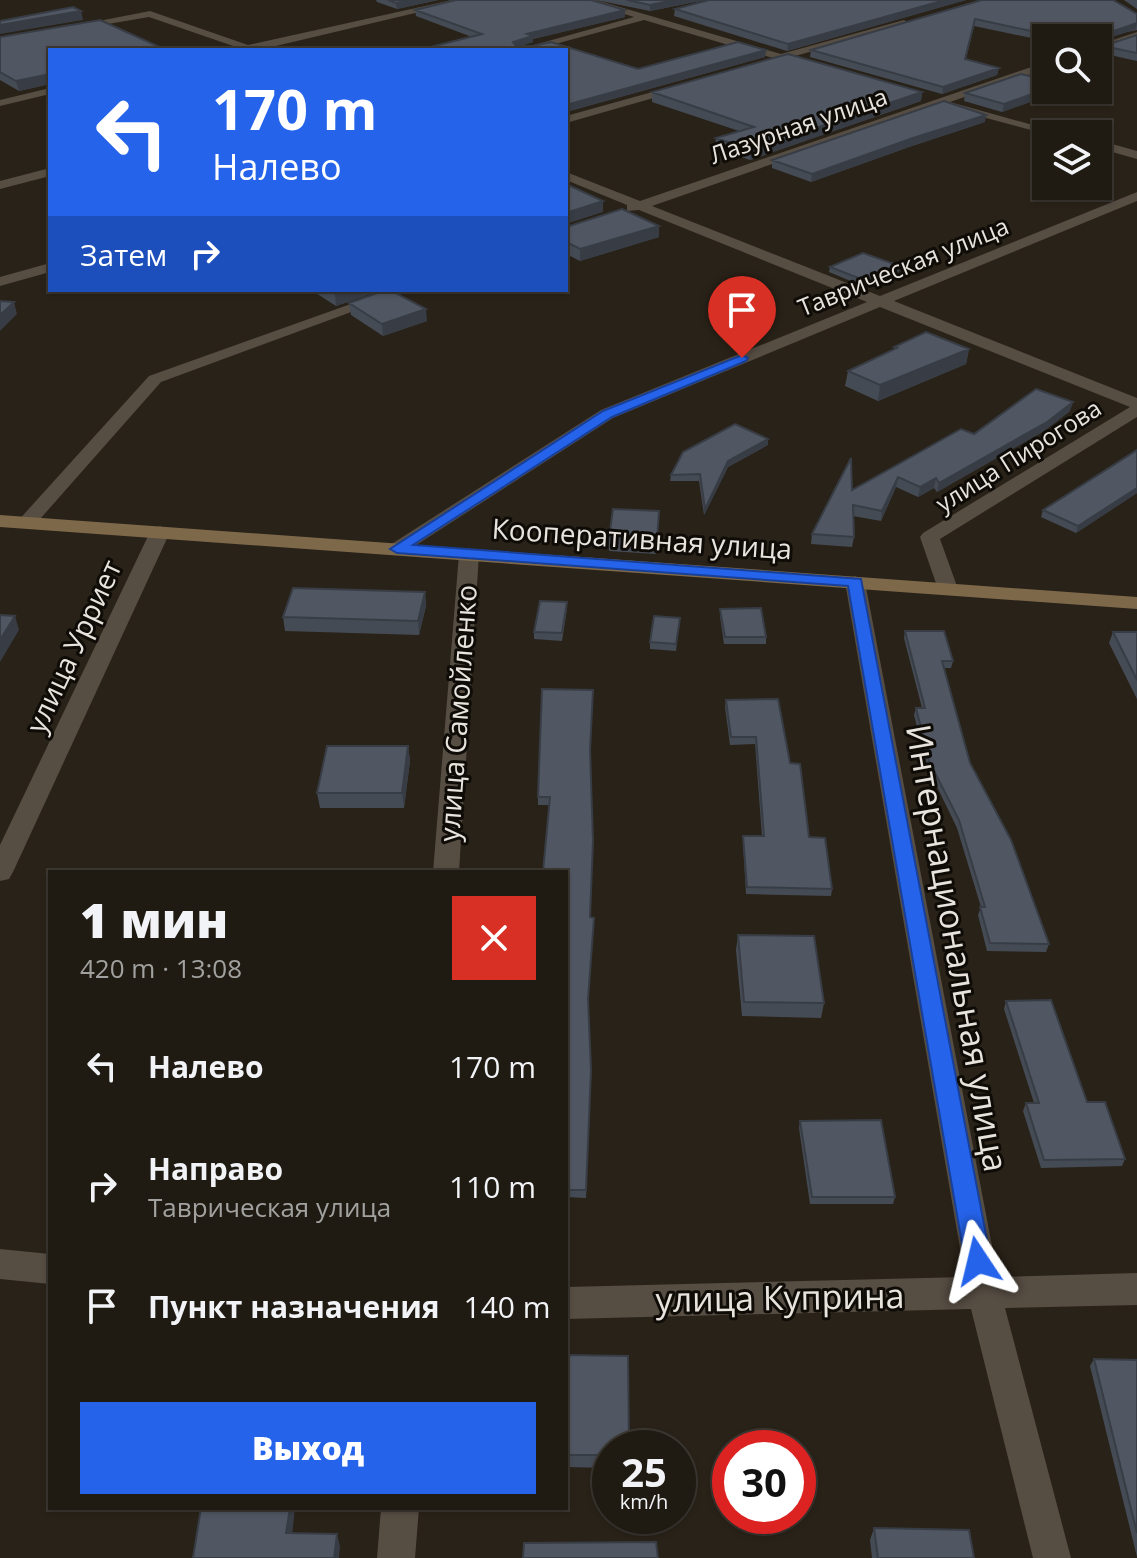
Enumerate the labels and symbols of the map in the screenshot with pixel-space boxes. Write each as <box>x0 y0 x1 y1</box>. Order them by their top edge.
street label: Лазурная улица <box>705 79 891 171</box>
street label: Таврическая улица <box>793 209 1013 323</box>
pin <box>708 276 776 358</box>
street label: улица Пирогова <box>929 391 1107 519</box>
street label: Кооперативная улица <box>491 509 793 567</box>
street label: улица Урриет <box>16 553 130 739</box>
street label: улица Самойленко <box>429 583 485 843</box>
street label: Интернациональная улица <box>896 721 1020 1175</box>
position arrow <box>936 1219 1020 1303</box>
street label: улица Куприна <box>655 1272 905 1322</box>
speed limit sign: 30 <box>712 1430 816 1534</box>

